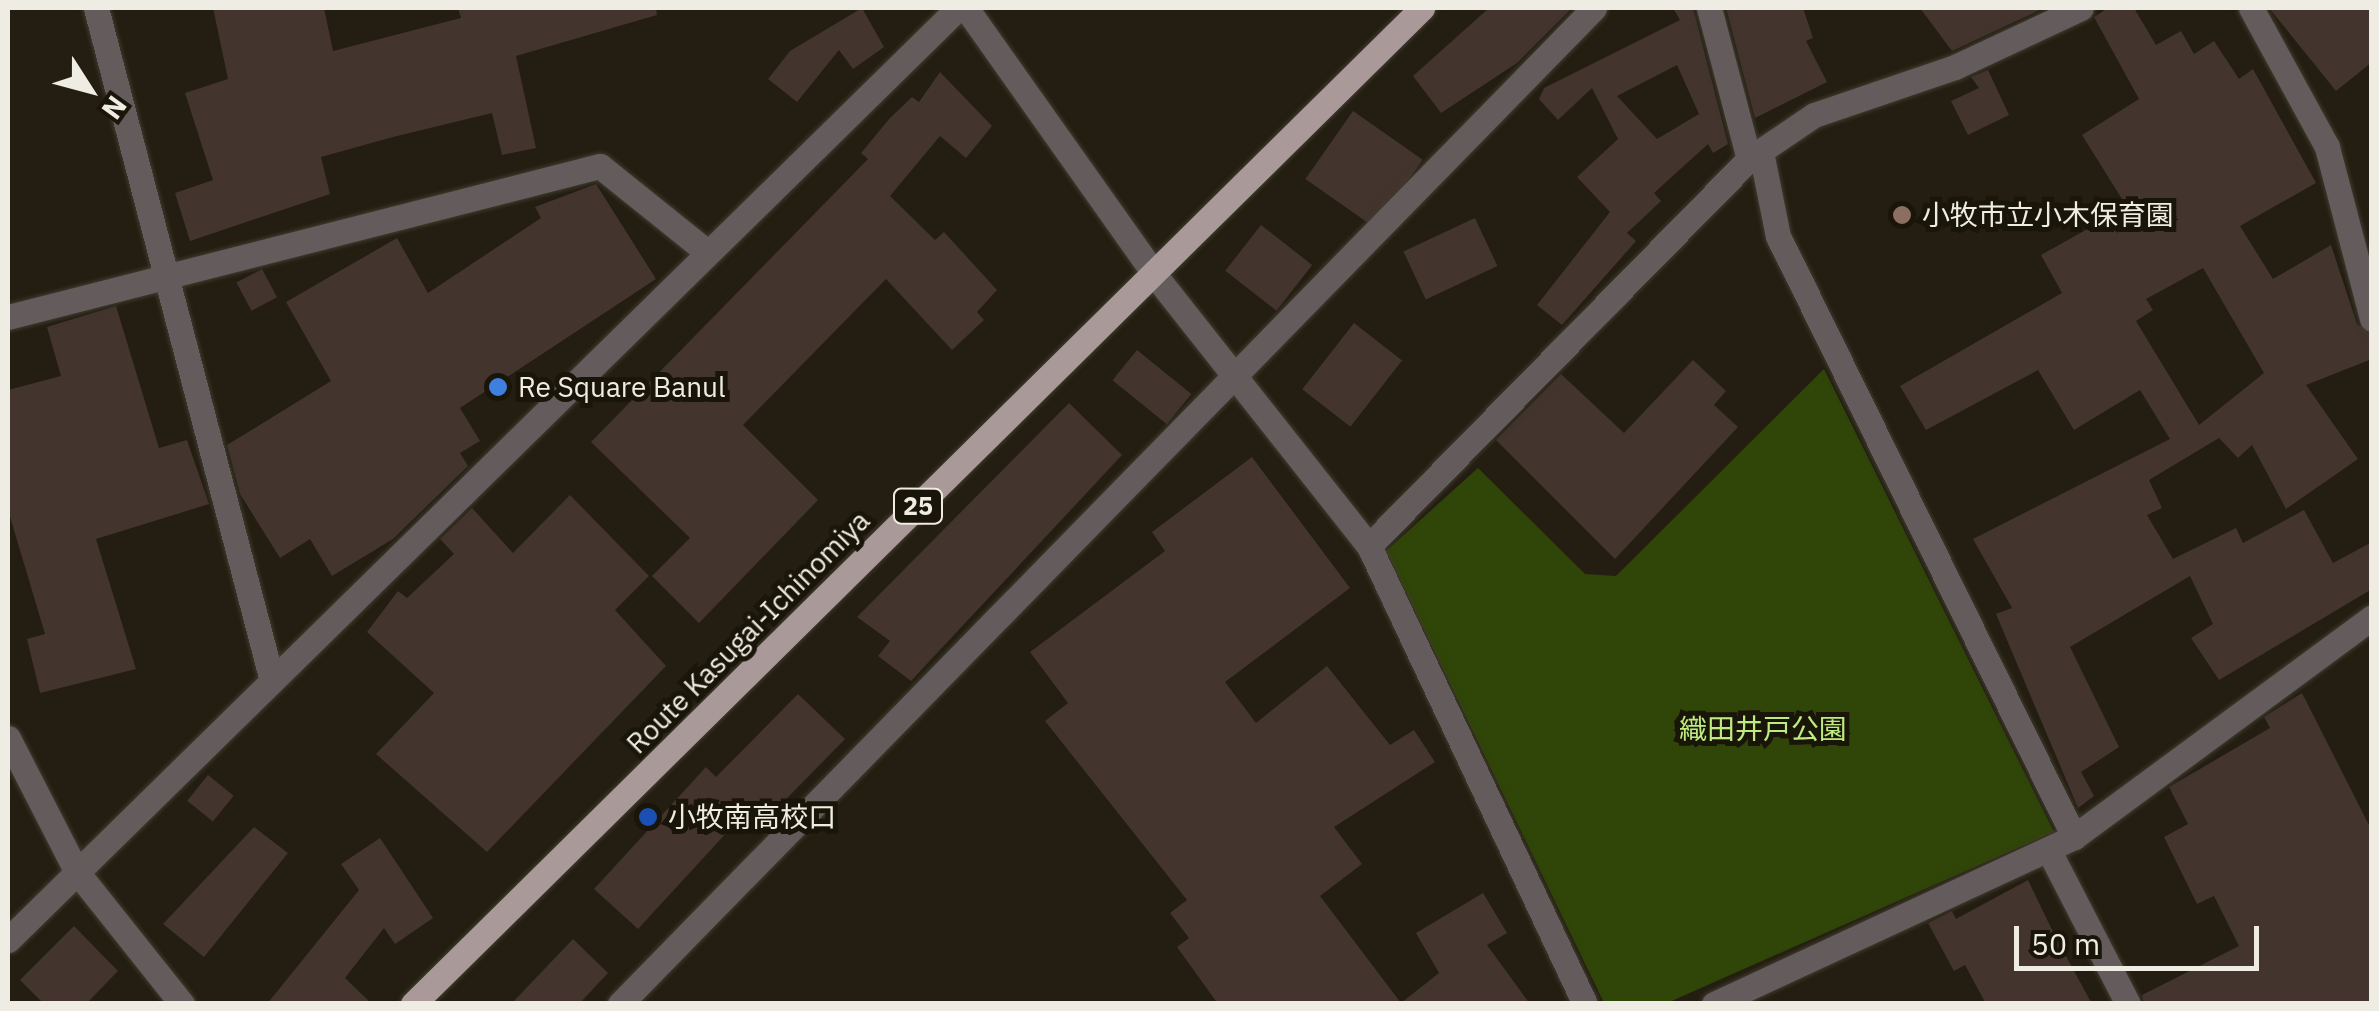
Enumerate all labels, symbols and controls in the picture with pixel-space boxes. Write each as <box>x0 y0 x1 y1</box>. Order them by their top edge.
north arrow <box>40 40 140 140</box>
text: N <box>94 89 136 127</box>
place label: 小牧市立小木保育園 <box>1922 198 2174 232</box>
marker: 小牧市立小木保育園 <box>1891 204 1913 226</box>
place label: Re Square Banul <box>518 370 726 404</box>
marker: Re Square Banul <box>487 376 509 398</box>
road number: 25 <box>893 486 943 526</box>
street label: Route Kasugai-Ichinomiya <box>620 504 876 760</box>
park label: 織田井戸公園 <box>1679 712 1847 746</box>
place label: 小牧南高校口 <box>668 800 836 834</box>
marker: 小牧南高校口 <box>637 806 659 828</box>
scale bar <box>2019 906 2264 968</box>
text: 50 m <box>2031 924 2100 963</box>

